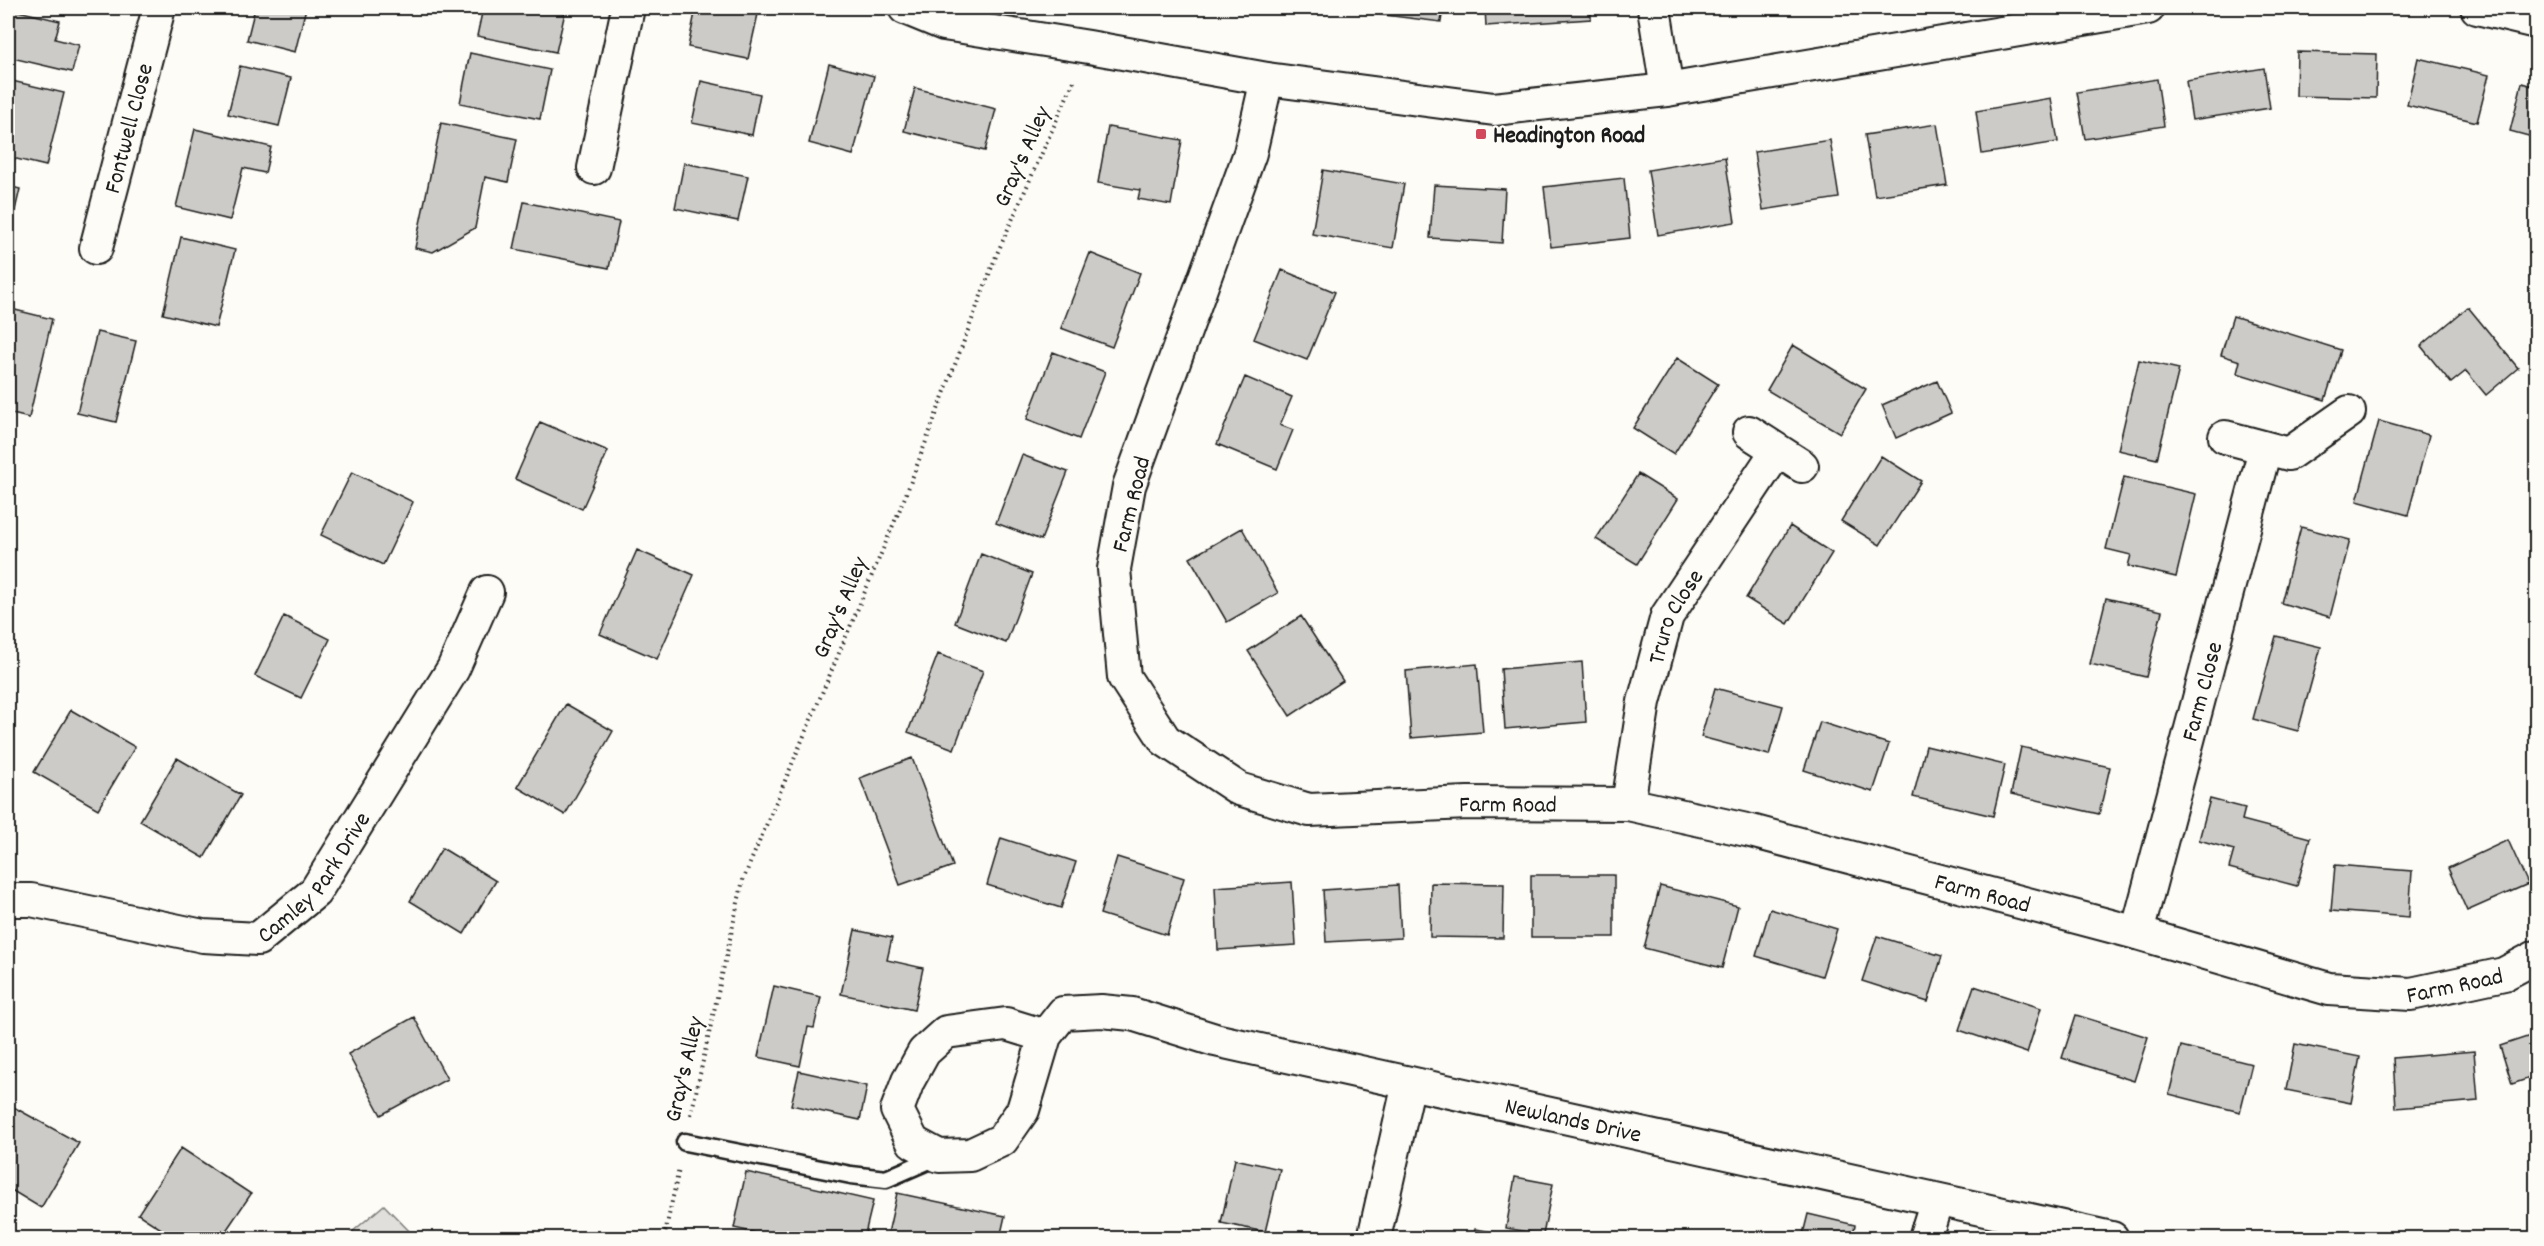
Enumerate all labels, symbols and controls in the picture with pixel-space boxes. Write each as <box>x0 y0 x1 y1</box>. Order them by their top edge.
street label: Fontwell Close <box>97 60 164 198</box>
street label: Gray's Alley <box>986 100 1062 213</box>
place label: Headington Road <box>1493 120 1645 154</box>
marker: Headington Road <box>1474 127 1488 141</box>
street label: Farm Road <box>1105 453 1161 556</box>
street label: Gray's Alley <box>805 551 879 664</box>
street label: Truro Close <box>1641 563 1714 668</box>
street label: Farm Close <box>2174 639 2233 746</box>
street label: Farm Road <box>1458 789 1557 824</box>
street label: Camley Park Drive <box>251 806 381 953</box>
street label: Farm Road <box>1931 866 2034 924</box>
street label: Farm Road <box>2404 961 2506 1014</box>
street label: Gray's Alley <box>657 1012 715 1126</box>
street label: Newlands Drive <box>1501 1090 1644 1154</box>

